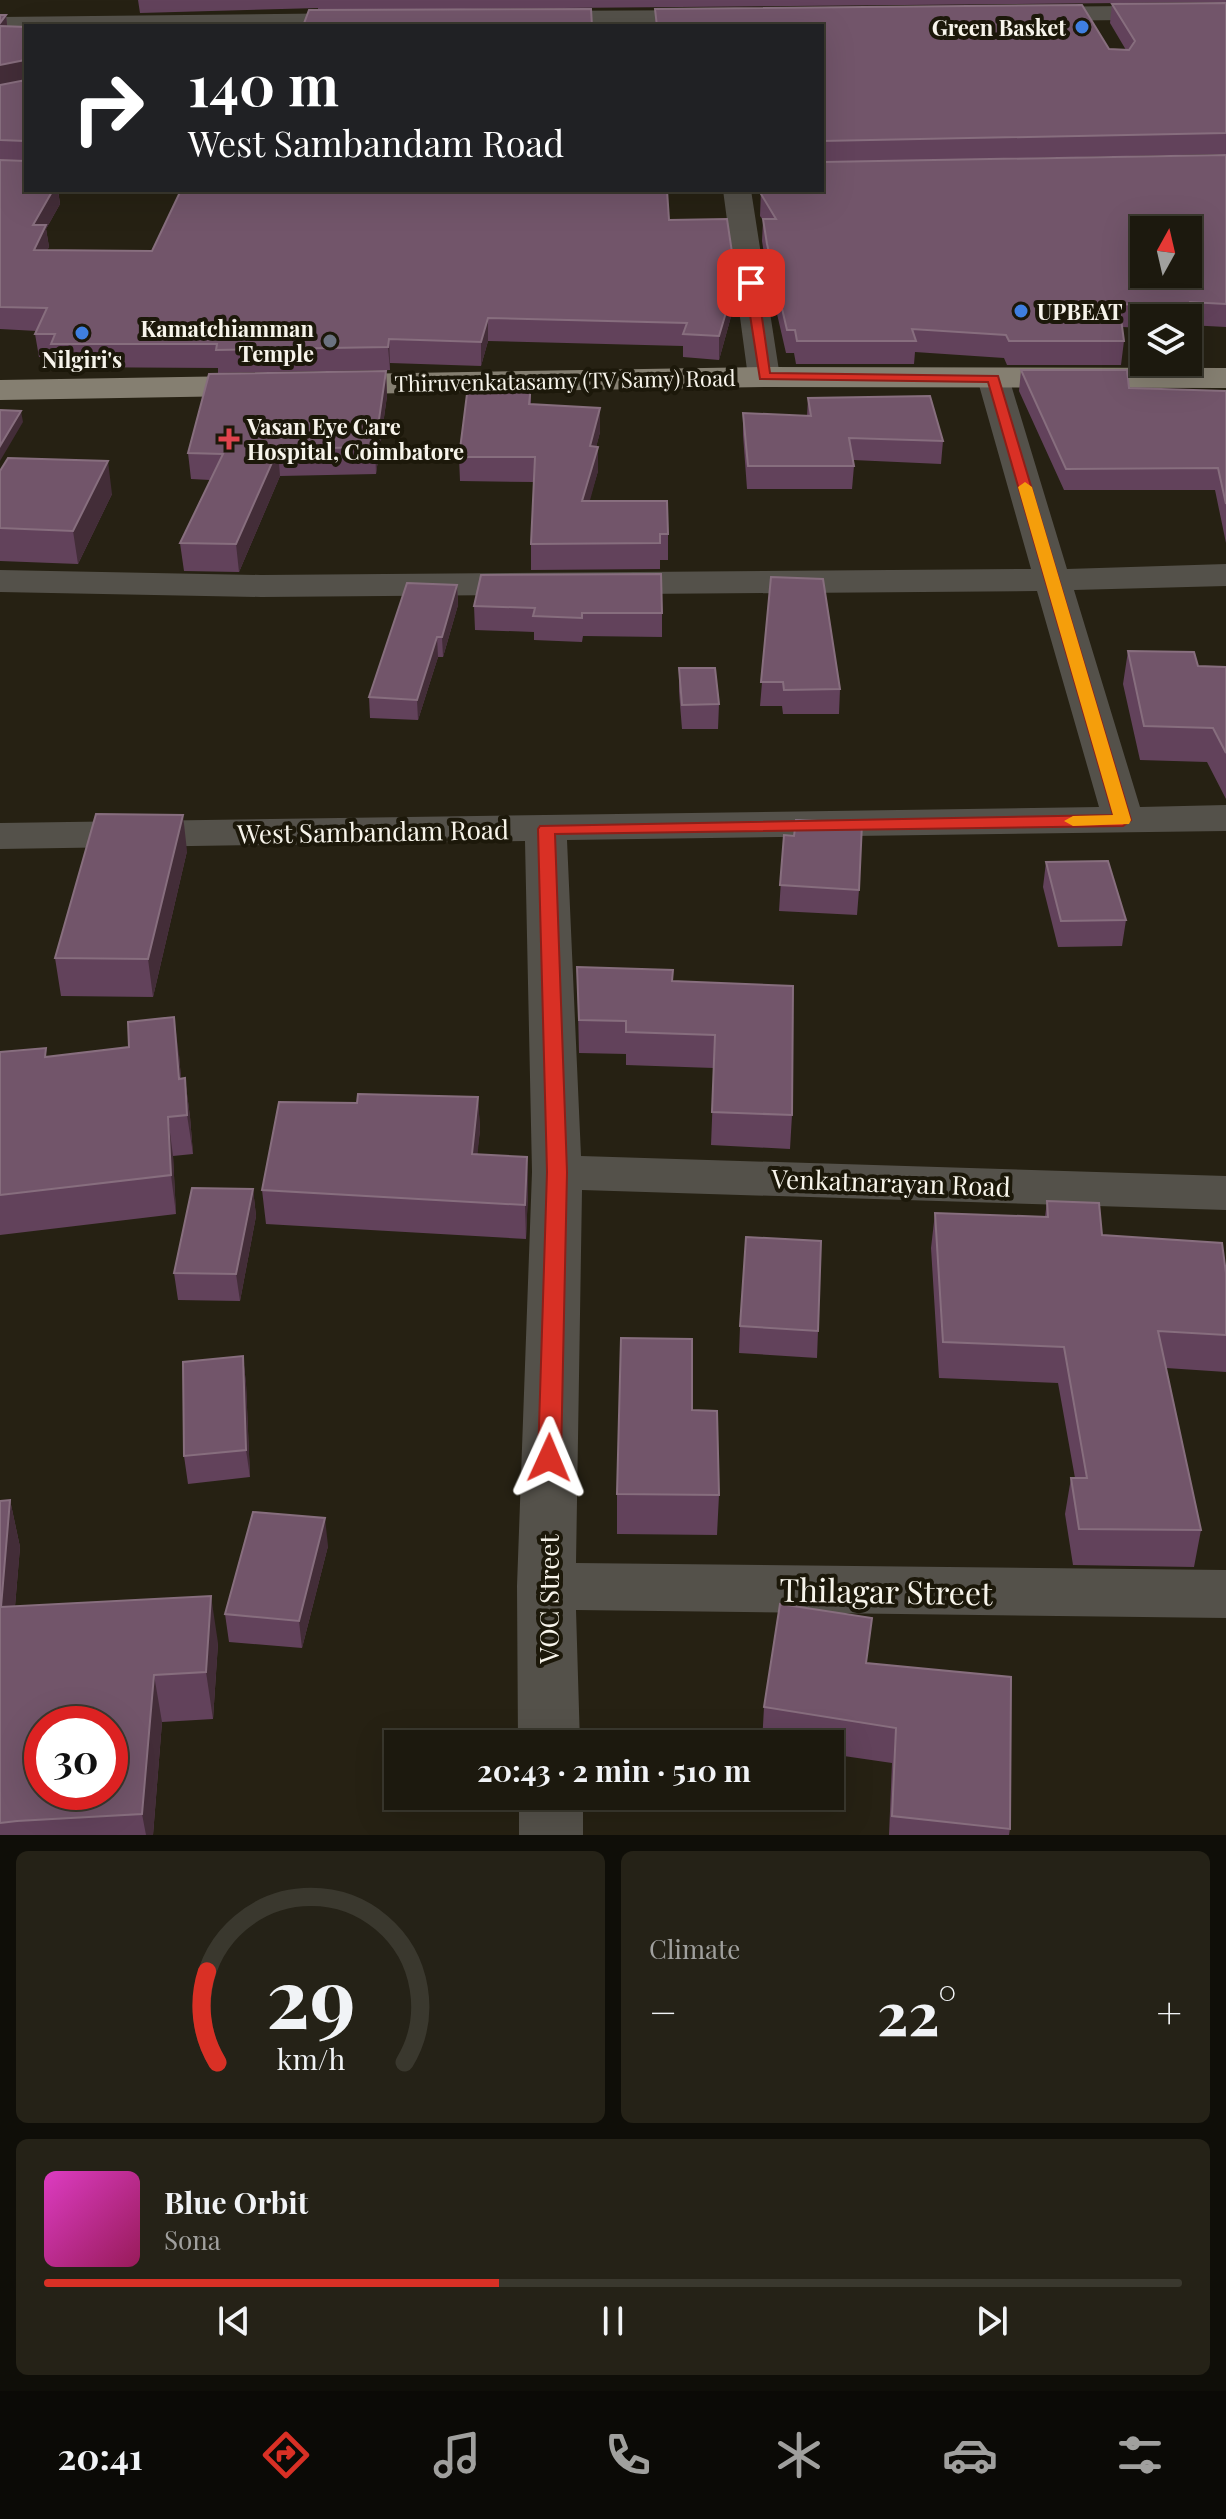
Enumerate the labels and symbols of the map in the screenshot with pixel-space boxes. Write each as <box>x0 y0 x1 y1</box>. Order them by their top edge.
place label: Green Basket <box>932 12 1066 42</box>
marker: Green Basket <box>1073 18 1091 36</box>
north arrow <box>1130 216 1202 288</box>
pin <box>717 249 785 317</box>
place label: UPBEAT <box>1037 296 1123 326</box>
marker: UPBEAT <box>1012 302 1030 320</box>
place label: Kamatchiamman Temple <box>141 313 314 368</box>
marker: Nilgiri's <box>73 324 91 342</box>
marker: Kamatchiamman Temple <box>321 332 339 350</box>
place label: Nilgiri's <box>42 344 122 374</box>
street label: Thiruvenkatasamy (TV Samy) Road <box>394 362 736 398</box>
place label: Vasan Eye Care Hospital, Coimbatore <box>246 411 464 466</box>
marker: Vasan Eye Care Hospital, Coimbatore <box>218 428 240 450</box>
street label: West Sambandam Road <box>236 811 509 851</box>
street label: Venkatnarayan Road <box>770 1160 1011 1204</box>
position arrow <box>507 1416 591 1500</box>
street label: VOC Street <box>531 1534 566 1665</box>
street label: Thilagar Street <box>779 1567 993 1613</box>
speed limit sign: 30 <box>24 1706 128 1810</box>

